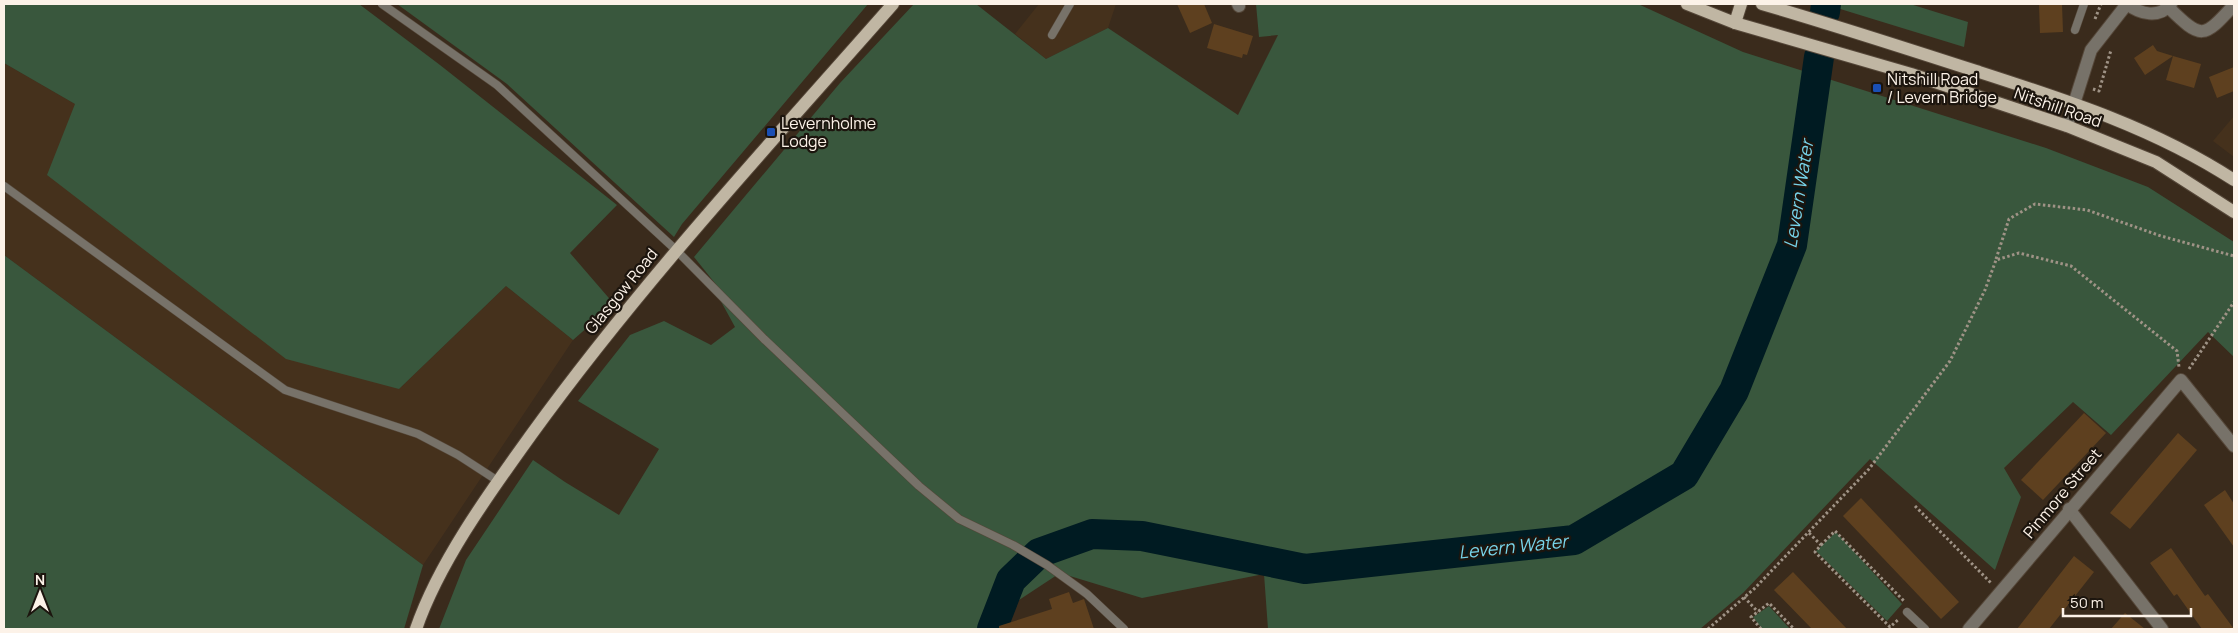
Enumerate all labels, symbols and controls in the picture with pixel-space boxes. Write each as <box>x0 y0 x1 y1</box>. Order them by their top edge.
place label: Nitshill Road / Levern Bridge <box>1887 68 1997 108</box>
marker: Nitshill Road / Levern Bridge <box>1871 82 1883 94</box>
street label: Nitshill Road <box>2011 82 2105 132</box>
place label: Levernholme Lodge <box>781 112 876 152</box>
marker: Levernholme Lodge <box>765 126 777 138</box>
water label: Levern Water <box>1778 136 1819 250</box>
street label: Glasgow Road <box>580 244 662 338</box>
street label: Pinmore Street <box>2018 443 2106 543</box>
water label: Levern Water <box>1457 528 1571 564</box>
north arrow <box>15 568 65 618</box>
text: N <box>35 570 45 589</box>
scale bar <box>2063 586 2190 618</box>
text: 50 m <box>2070 592 2104 613</box>

